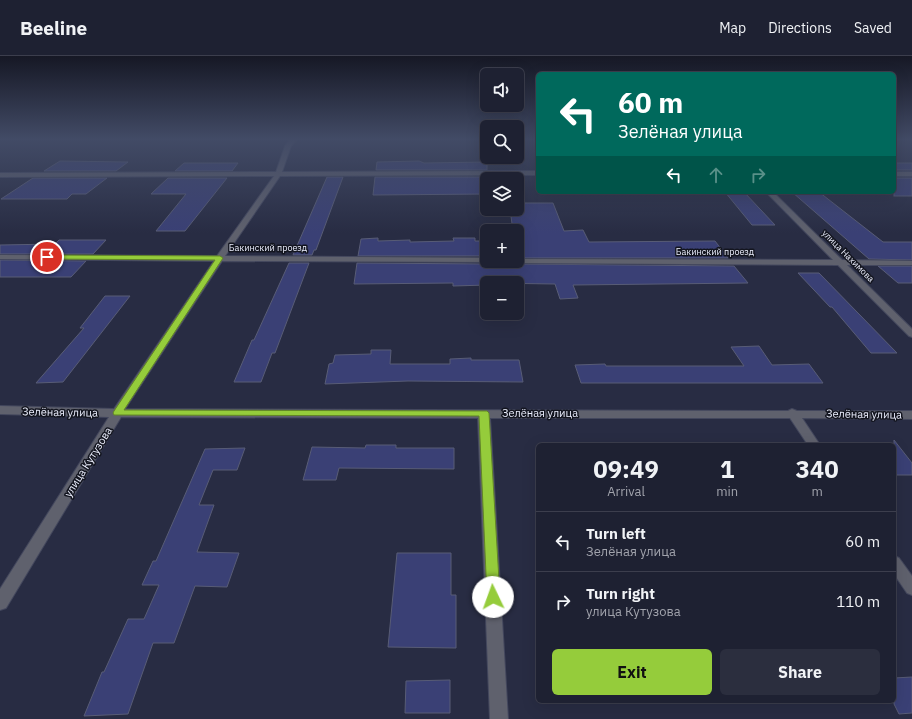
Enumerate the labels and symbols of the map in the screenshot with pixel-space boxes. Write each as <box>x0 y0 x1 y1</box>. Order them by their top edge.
street label: улица Нахимова <box>820 227 877 284</box>
pin <box>30 240 64 274</box>
street label: Бакинский проезд <box>229 242 308 253</box>
street label: Бакинский проезд <box>676 246 755 257</box>
street label: Зелёная улица <box>22 404 98 420</box>
street label: Зелёная улица <box>502 406 578 420</box>
street label: Зелёная улица <box>826 406 902 422</box>
street label: улица Кутузова <box>61 424 115 500</box>
position arrow <box>472 576 514 618</box>

